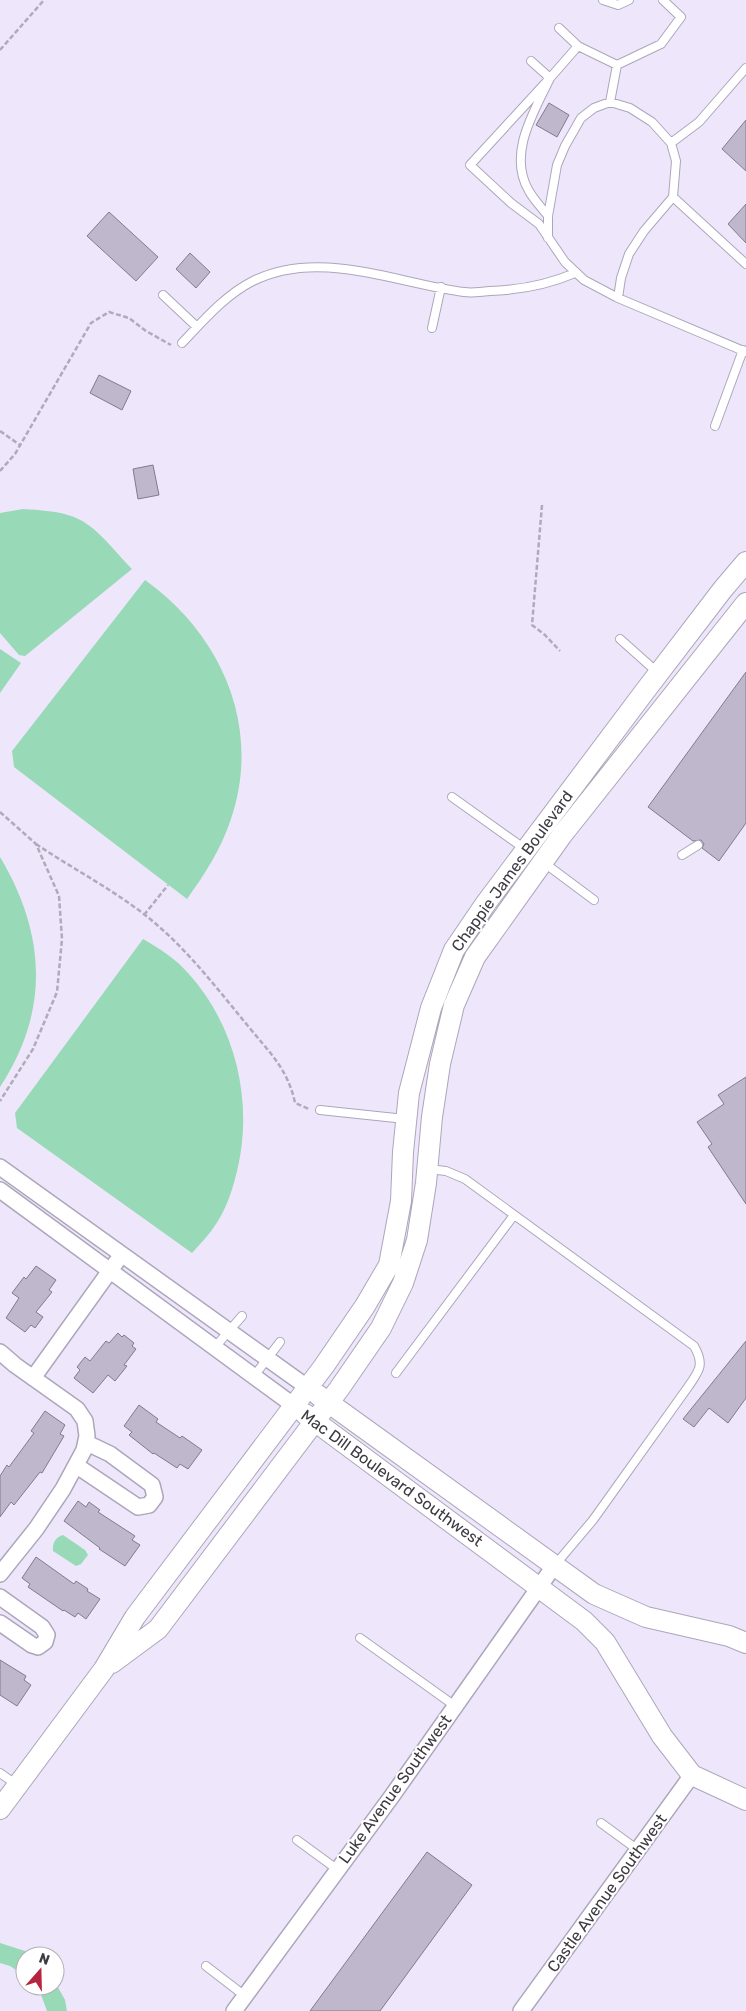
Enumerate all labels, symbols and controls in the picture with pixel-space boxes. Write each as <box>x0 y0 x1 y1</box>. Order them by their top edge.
street label: Chappie James Boulevard <box>447 787 577 955</box>
street label: Mac Dill Boulevard Southwest <box>297 1406 487 1550</box>
street label: Luke Avenue Southwest <box>335 1711 455 1867</box>
street label: Castle Avenue Southwest <box>543 1810 671 1976</box>
north arrow <box>15 1946 65 1996</box>
text: N <box>37 1950 52 1969</box>

